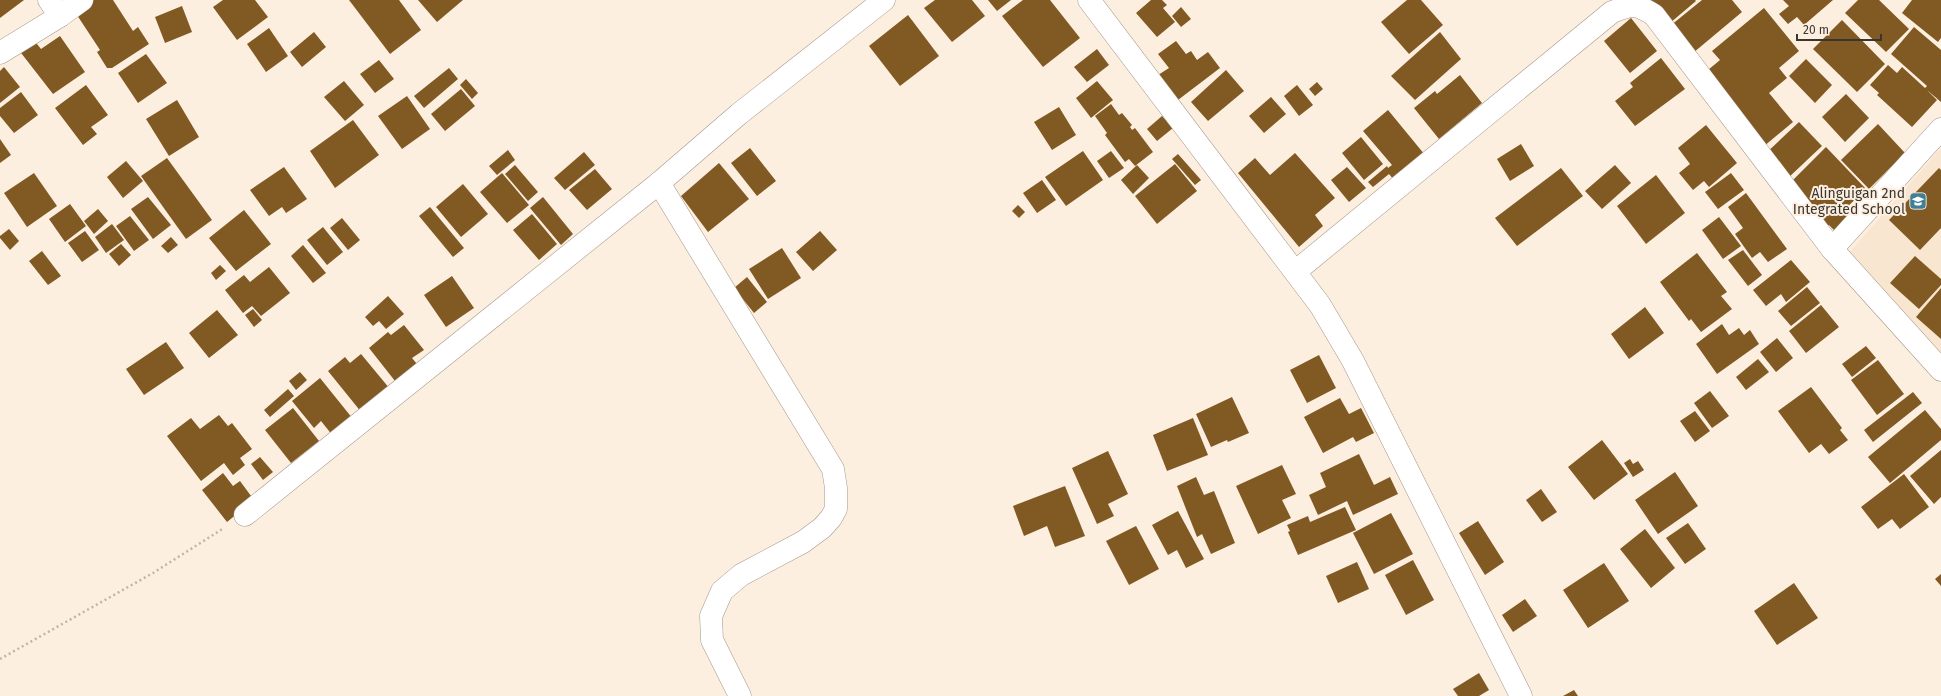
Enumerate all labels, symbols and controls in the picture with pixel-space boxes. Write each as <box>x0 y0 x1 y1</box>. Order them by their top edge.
scale bar <box>1797 16 1881 42</box>
text: 20 m <box>1803 23 1829 37</box>
place label: Alinguigan 2nd Integrated School <box>1793 185 1905 218</box>
school or university icon: Alinguigan 2nd Integrated School <box>1908 191 1928 211</box>

